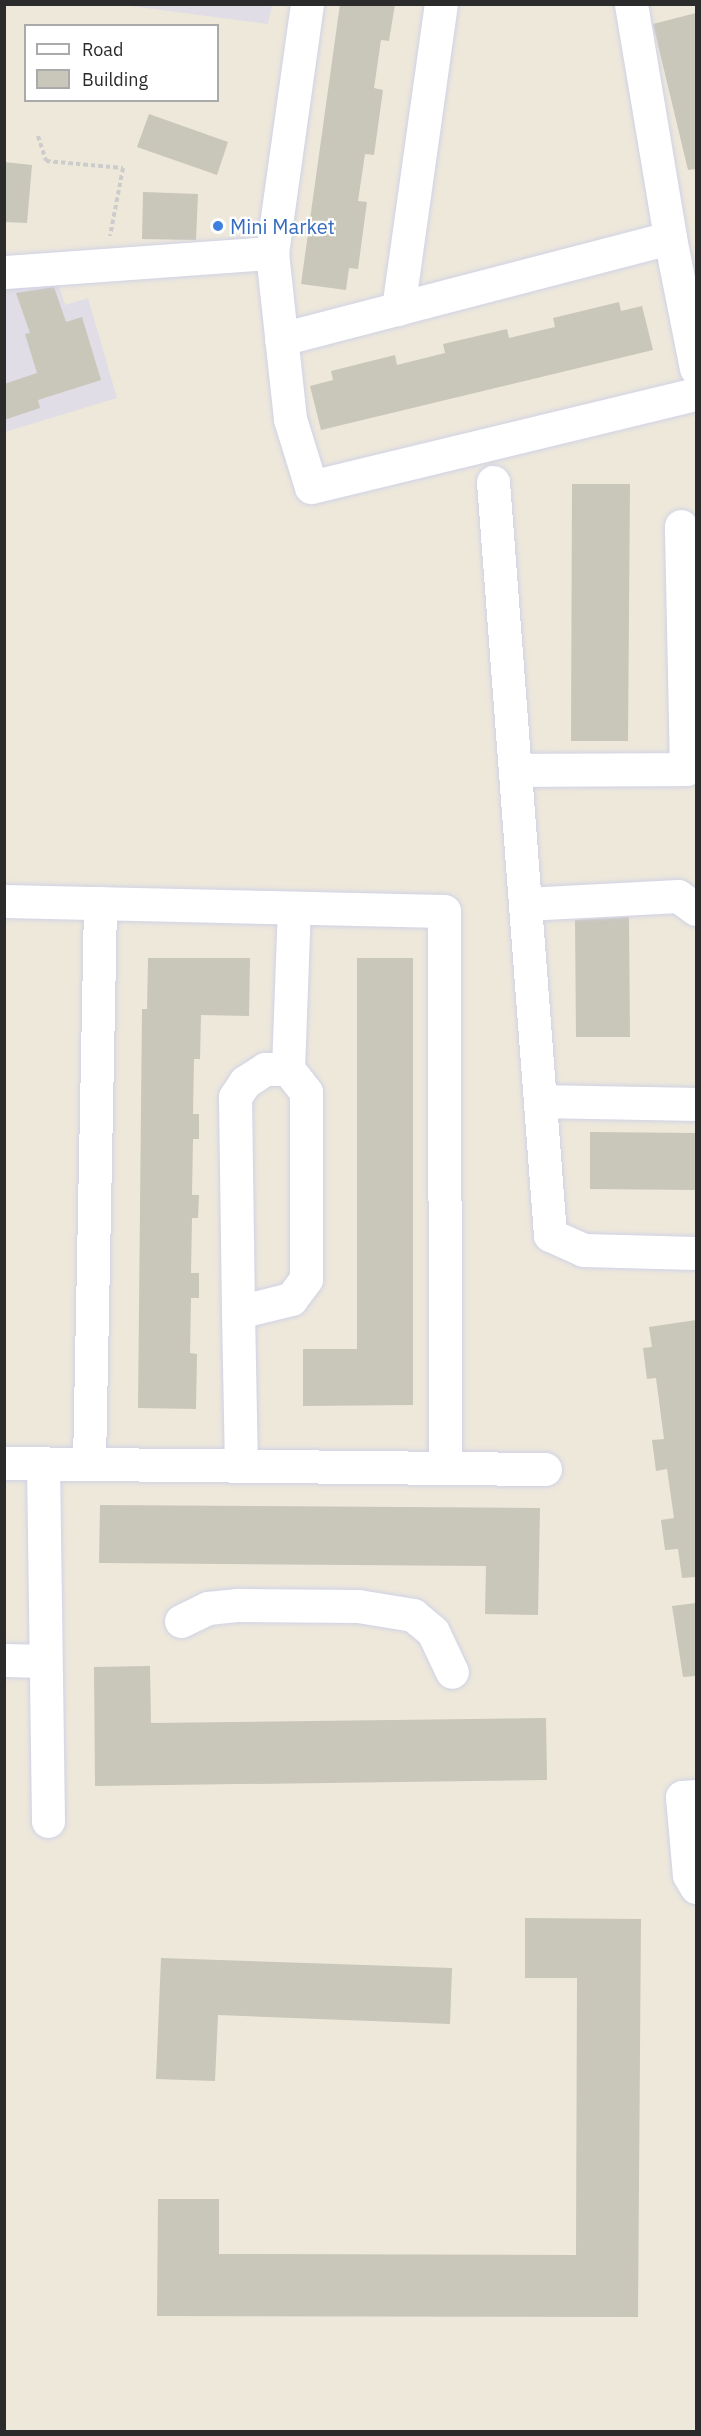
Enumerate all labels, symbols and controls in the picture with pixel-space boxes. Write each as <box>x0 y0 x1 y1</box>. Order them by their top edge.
legend <box>24 24 219 102</box>
text: Road <box>82 38 123 61</box>
text: Building <box>82 68 148 91</box>
place label: Mini Market <box>230 214 335 238</box>
marker: Mini Market <box>211 219 225 233</box>

